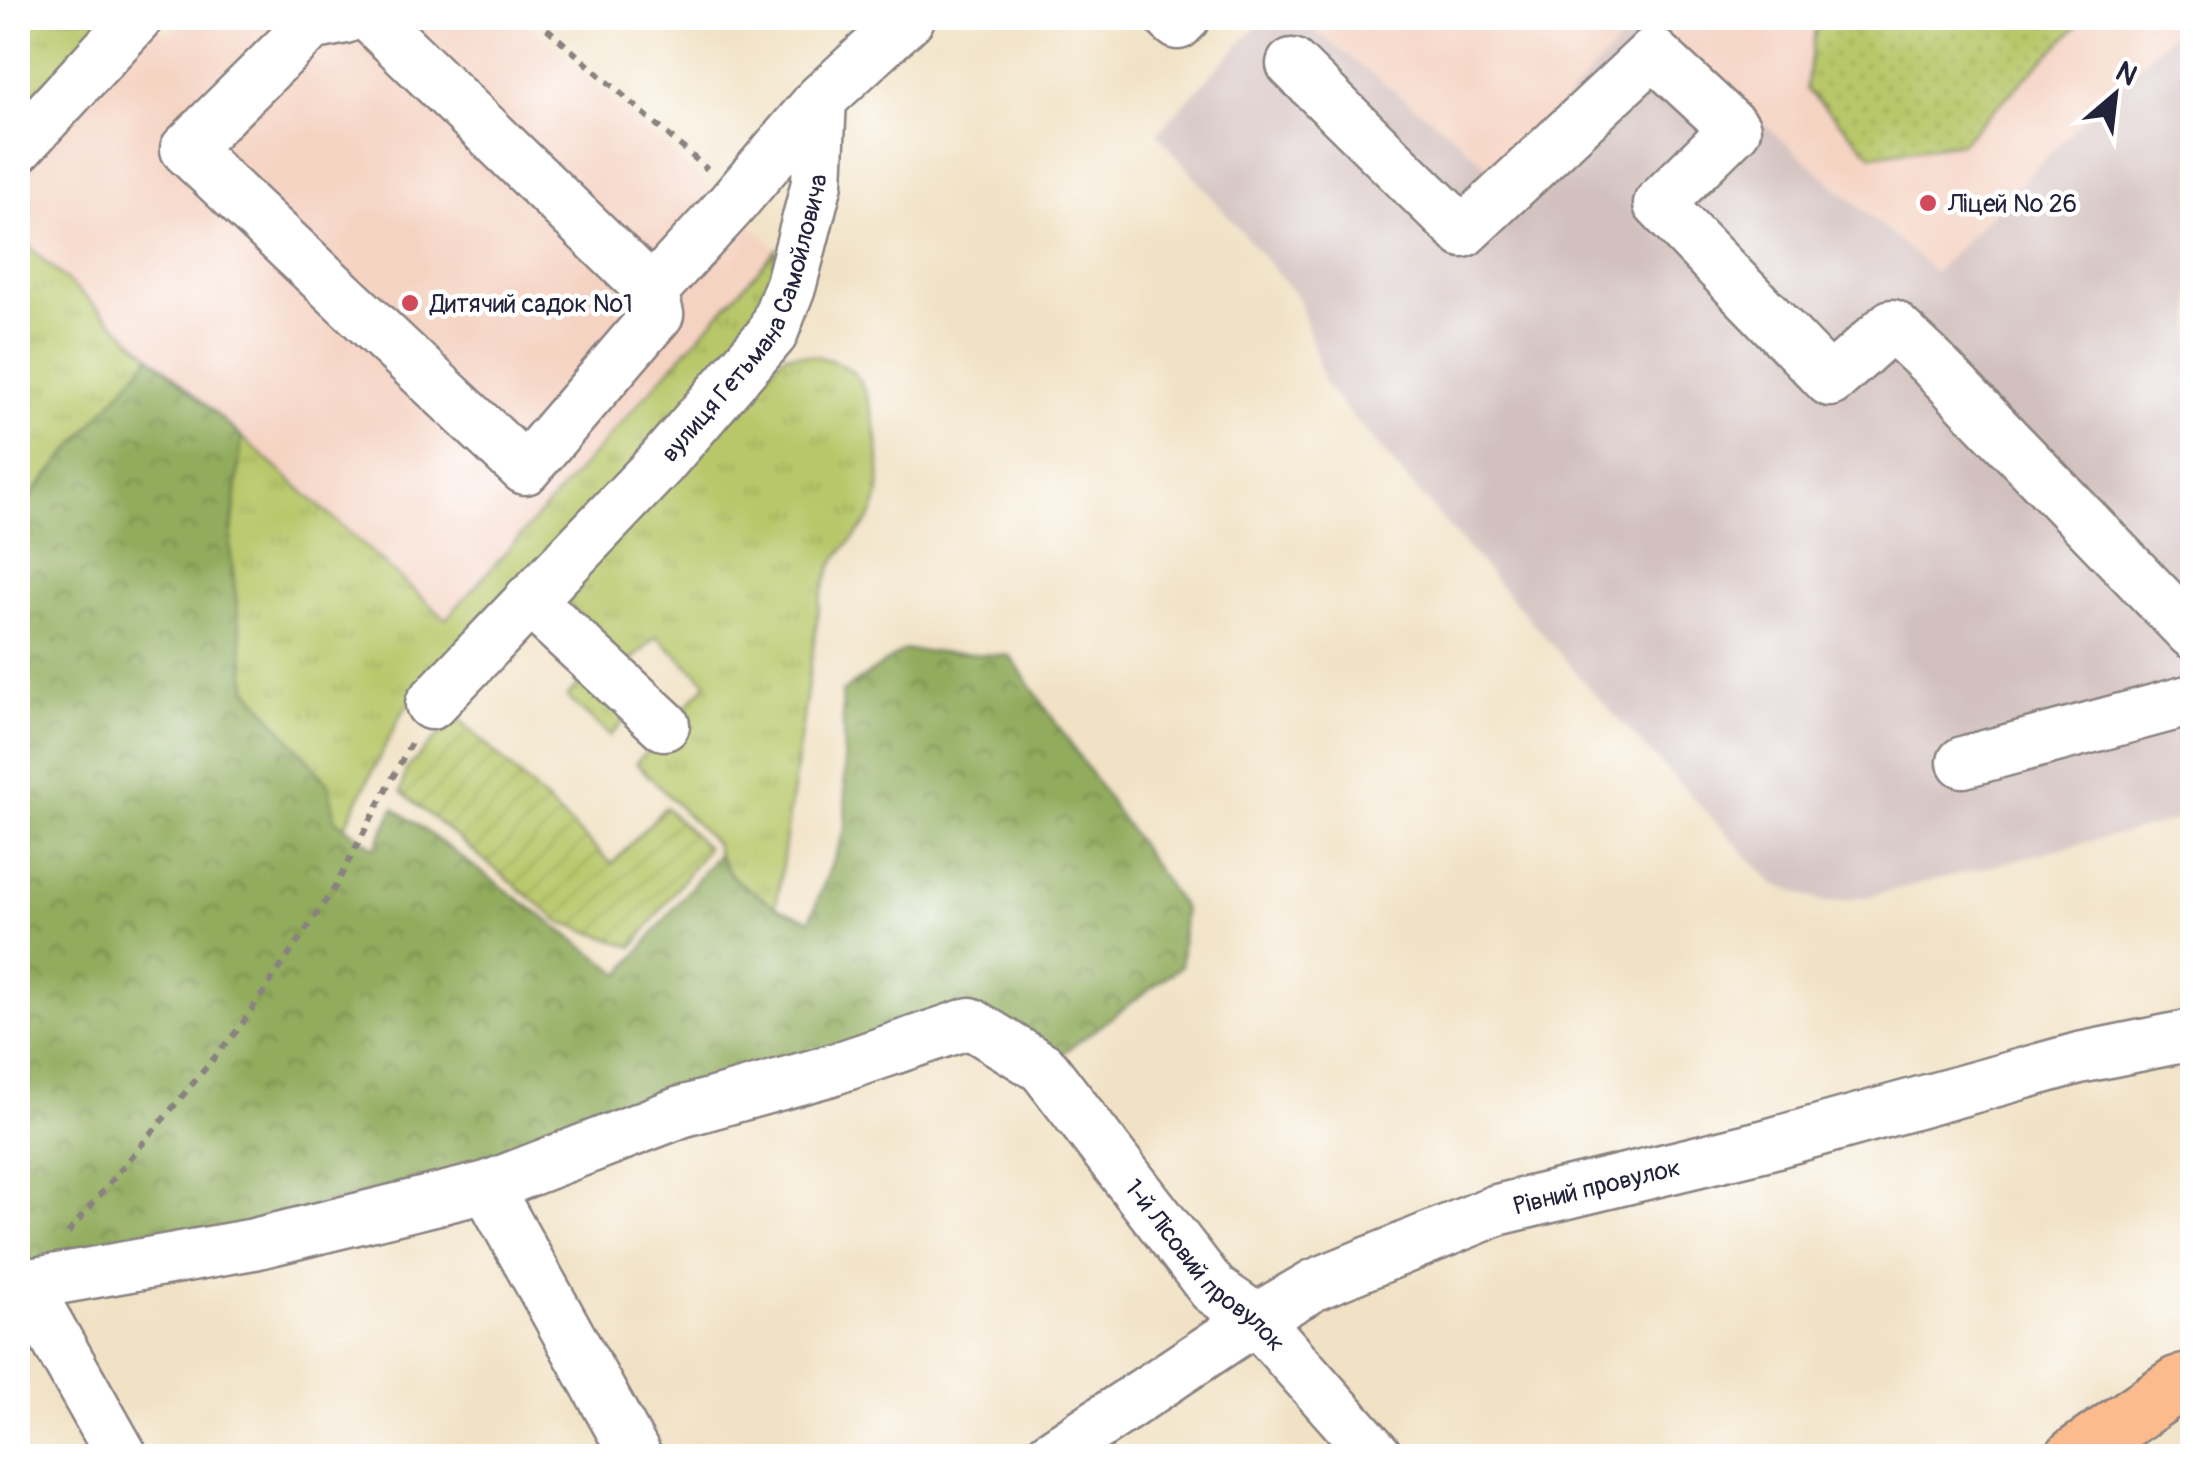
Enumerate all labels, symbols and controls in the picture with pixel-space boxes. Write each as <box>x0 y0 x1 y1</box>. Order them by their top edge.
north arrow <box>2065 45 2165 145</box>
text: N <box>2109 54 2143 94</box>
street label: вулиця Гетьмана Самойловича <box>655 174 834 469</box>
place label: Ліцей № 26 <box>1947 189 2077 220</box>
marker: Ліцей № 26 <box>1917 192 1939 214</box>
place label: Дитячий садок №1 <box>429 289 633 320</box>
marker: Дитячий садок №1 <box>399 292 421 314</box>
street label: Рівний провулок <box>1510 1152 1684 1222</box>
street label: 1-й Лісовий провулок <box>1117 1173 1291 1358</box>

